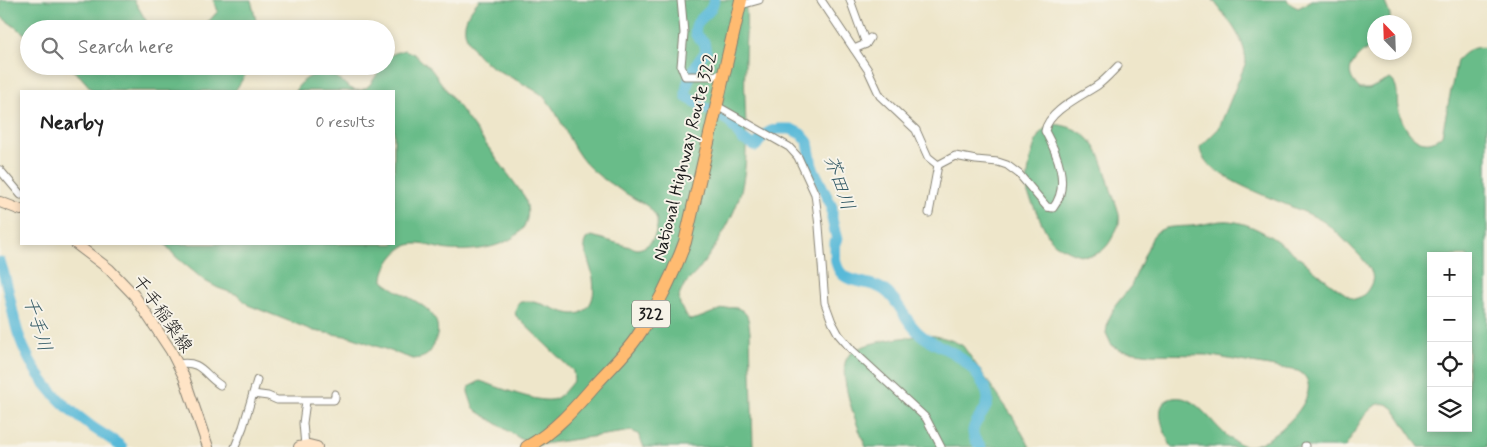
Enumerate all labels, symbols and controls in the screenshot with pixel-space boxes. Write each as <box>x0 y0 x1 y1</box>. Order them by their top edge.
north arrow <box>1367 15 1412 60</box>
search box <box>20 20 395 75</box>
icon: search <box>38 34 66 62</box>
text: Search here <box>78 35 174 60</box>
street label: National Highway Route 322 <box>647 50 723 264</box>
text: Nearby <box>40 109 104 137</box>
text: 0 results <box>315 112 375 133</box>
water label: 芥田川 <box>818 152 860 214</box>
map controls <box>1427 252 1472 432</box>
button: + <box>1427 252 1472 297</box>
street label: 千手稲築線 <box>126 270 198 358</box>
water label: 千手川 <box>17 293 57 355</box>
button: − <box>1427 297 1472 342</box>
road number: 322 <box>632 300 670 328</box>
button: locate <box>1427 342 1472 387</box>
button: layers <box>1427 387 1472 432</box>

